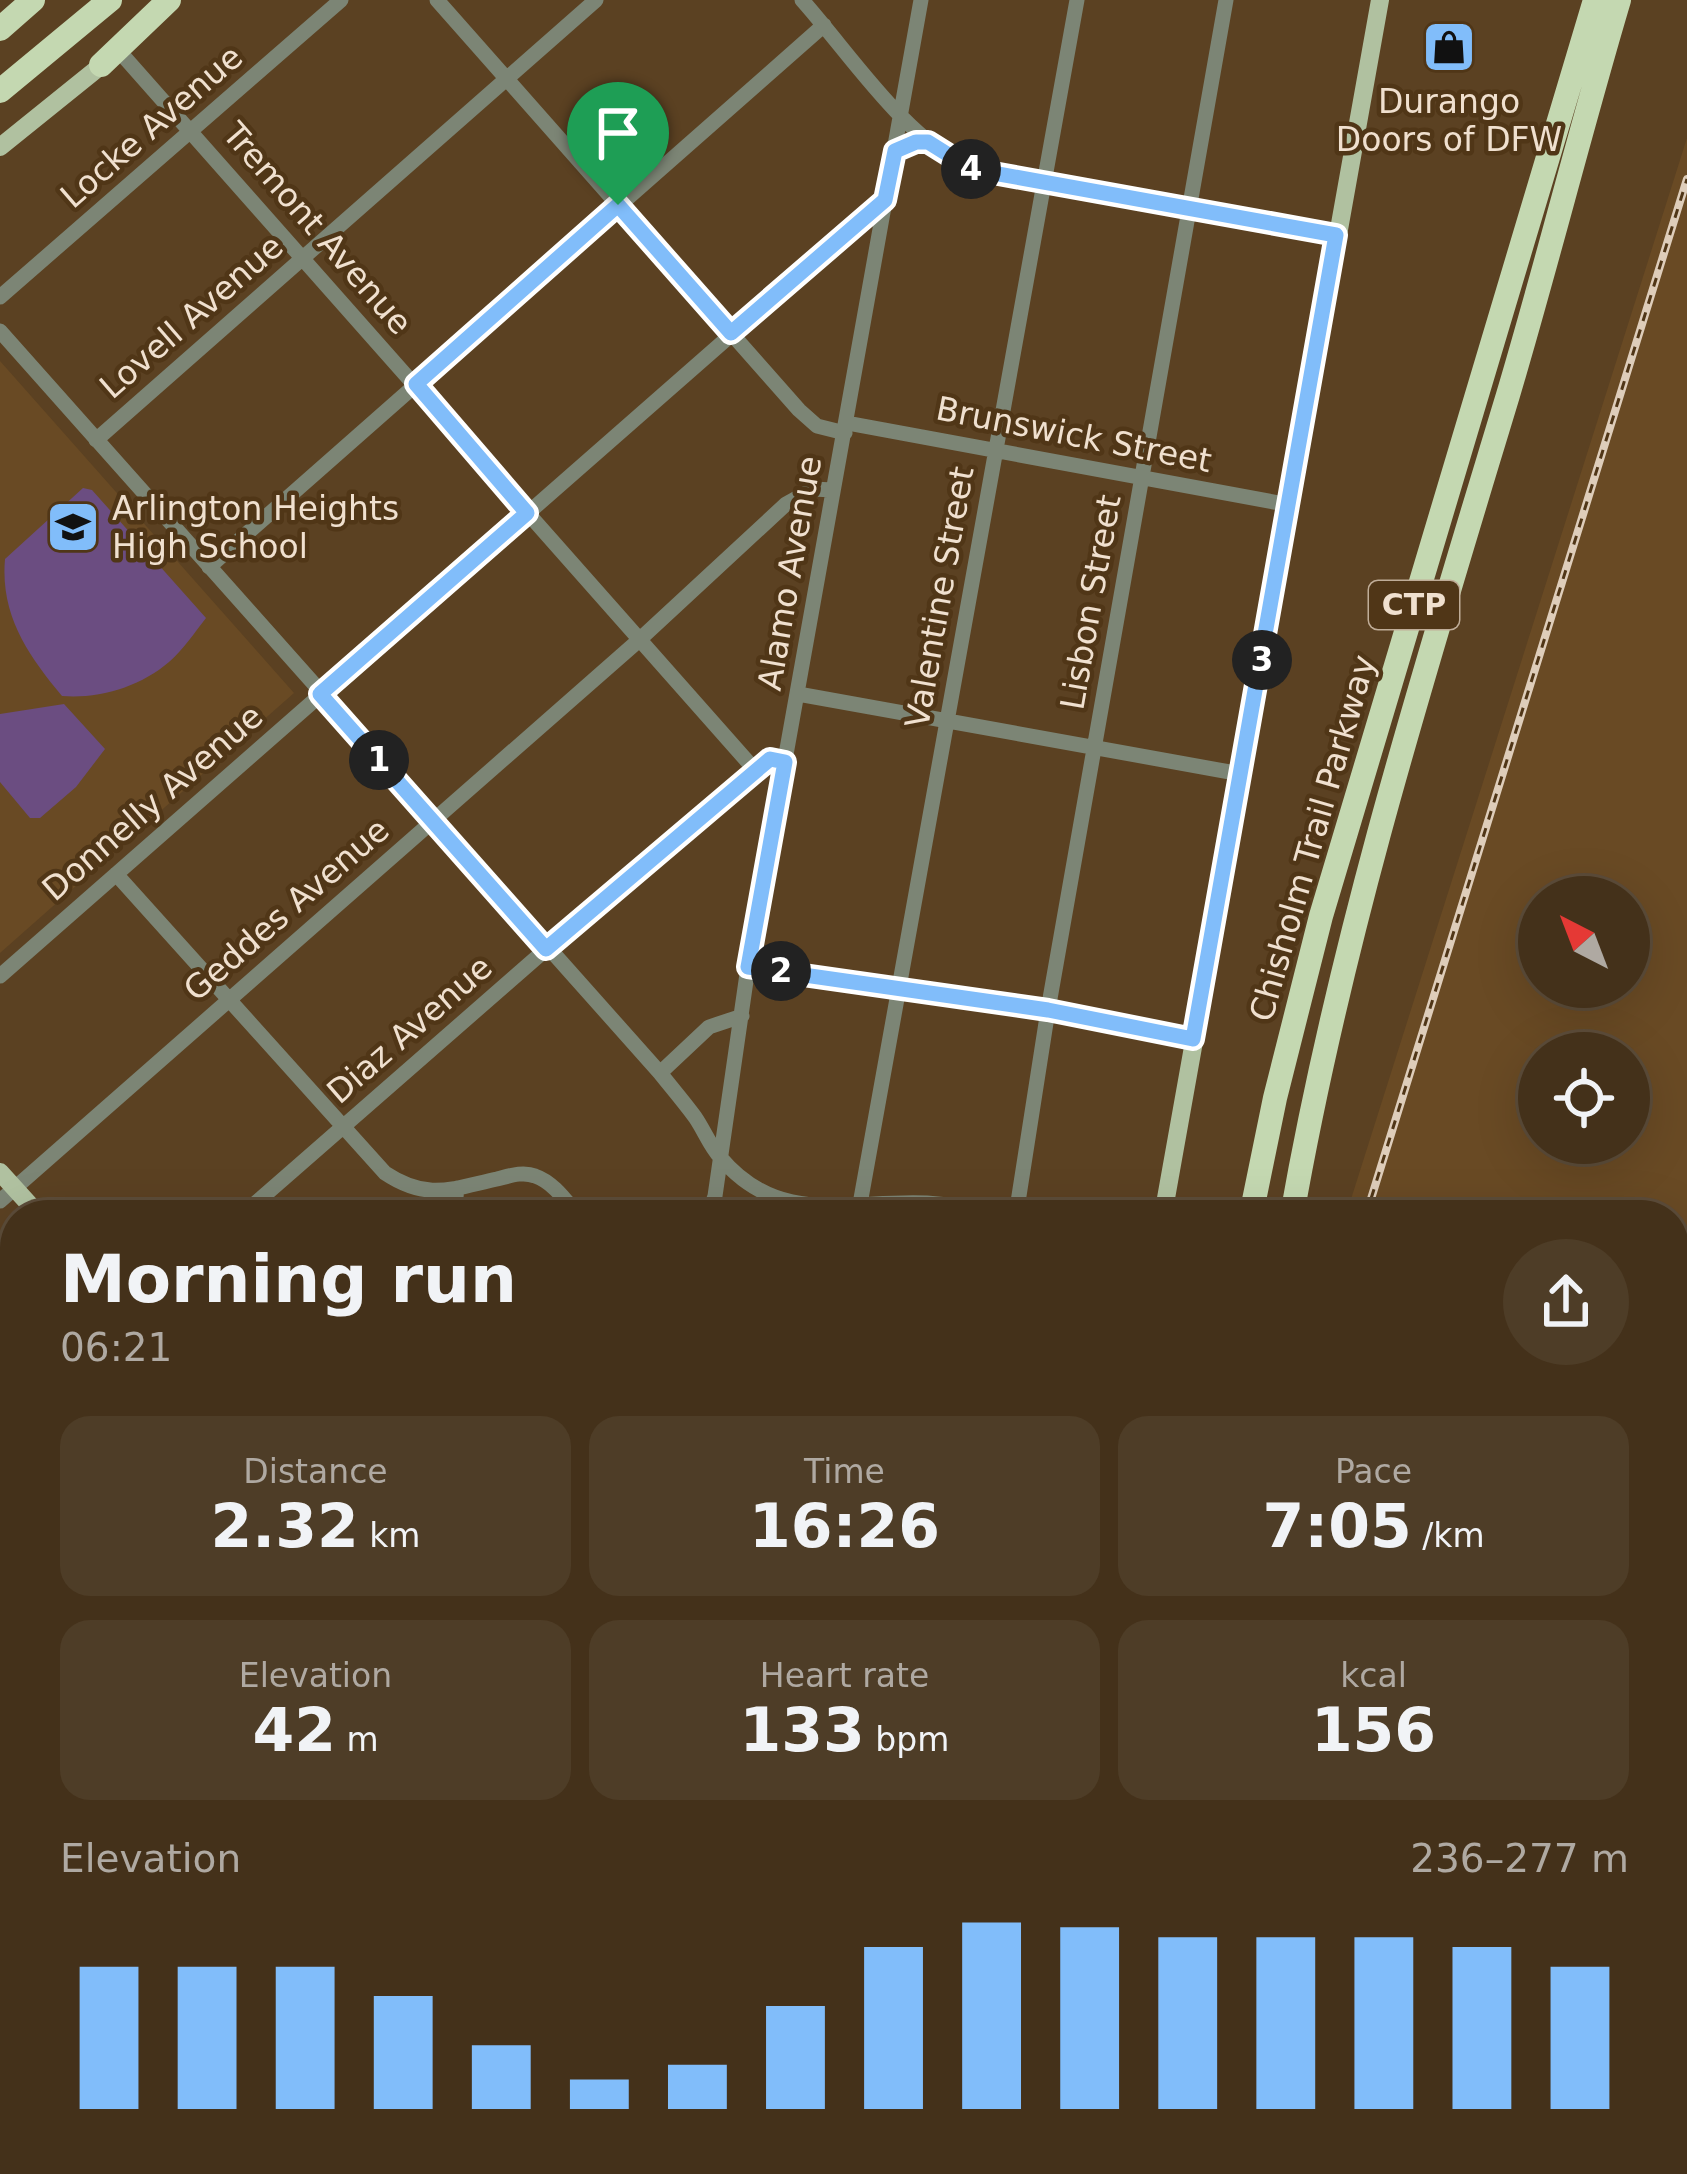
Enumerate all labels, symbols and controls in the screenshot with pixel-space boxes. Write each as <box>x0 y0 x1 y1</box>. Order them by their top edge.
shop icon: Durango Doors of DFW <box>1421 19 1477 75</box>
street label: Locke Avenue <box>53 37 250 216</box>
pin <box>567 82 669 205</box>
place label: Durango Doors of DFW <box>1336 82 1562 159</box>
icon: arrive <box>585 100 651 166</box>
street label: Tremont Avenue <box>214 114 420 342</box>
pin: 4 <box>941 139 1001 199</box>
text: 4 <box>960 149 982 188</box>
street label: Lovell Avenue <box>92 226 291 406</box>
street label: Brunswick Street <box>933 389 1215 480</box>
street label: Alamo Avenue <box>750 453 829 693</box>
street label: Valentine Street <box>897 463 982 731</box>
place label: Arlington Heights High School <box>112 489 399 566</box>
street label: Lisbon Street <box>1052 492 1129 713</box>
school or university icon: Arlington Heights High School <box>45 499 101 555</box>
road number: CTP <box>1369 581 1459 629</box>
pin: 3 <box>1232 630 1292 690</box>
text: 3 <box>1251 640 1273 679</box>
street label: Chisholm Trail Parkway <box>1241 650 1383 1026</box>
street label: Donnelly Avenue <box>34 696 270 909</box>
pin: 1 <box>349 730 409 790</box>
text: 1 <box>368 740 390 779</box>
street label: Geddes Avenue <box>176 810 397 1009</box>
north arrow <box>1518 876 1650 1008</box>
map controls <box>1518 876 1650 1164</box>
pin: 2 <box>751 941 811 1001</box>
street label: Diaz Avenue <box>319 947 500 1111</box>
text: 2 <box>770 951 792 990</box>
button: locate <box>1518 1032 1650 1164</box>
button: share <box>1503 1239 1629 1365</box>
text: Morning run <box>60 1241 517 1318</box>
text: 06:21 <box>60 1325 172 1370</box>
text: Distance <box>243 1452 388 1491</box>
text: Time <box>804 1452 885 1491</box>
text: Pace <box>1335 1452 1412 1491</box>
text: 2.32 <box>211 1491 359 1561</box>
text: 16:26 <box>749 1491 940 1561</box>
text: 7:05 <box>1262 1491 1412 1561</box>
text: km <box>359 1516 420 1555</box>
text: /km <box>1412 1516 1485 1555</box>
text: Elevation <box>239 1656 392 1695</box>
text: Heart rate <box>760 1656 929 1695</box>
text: kcal <box>1340 1656 1407 1695</box>
text: 42 <box>252 1695 336 1765</box>
text: 133 <box>740 1695 865 1765</box>
text: 156 <box>1311 1695 1436 1765</box>
text: m <box>336 1720 379 1759</box>
text: bpm <box>865 1720 949 1759</box>
text: Elevation <box>60 1836 241 1881</box>
text: 236–277 m <box>1410 1836 1629 1881</box>

